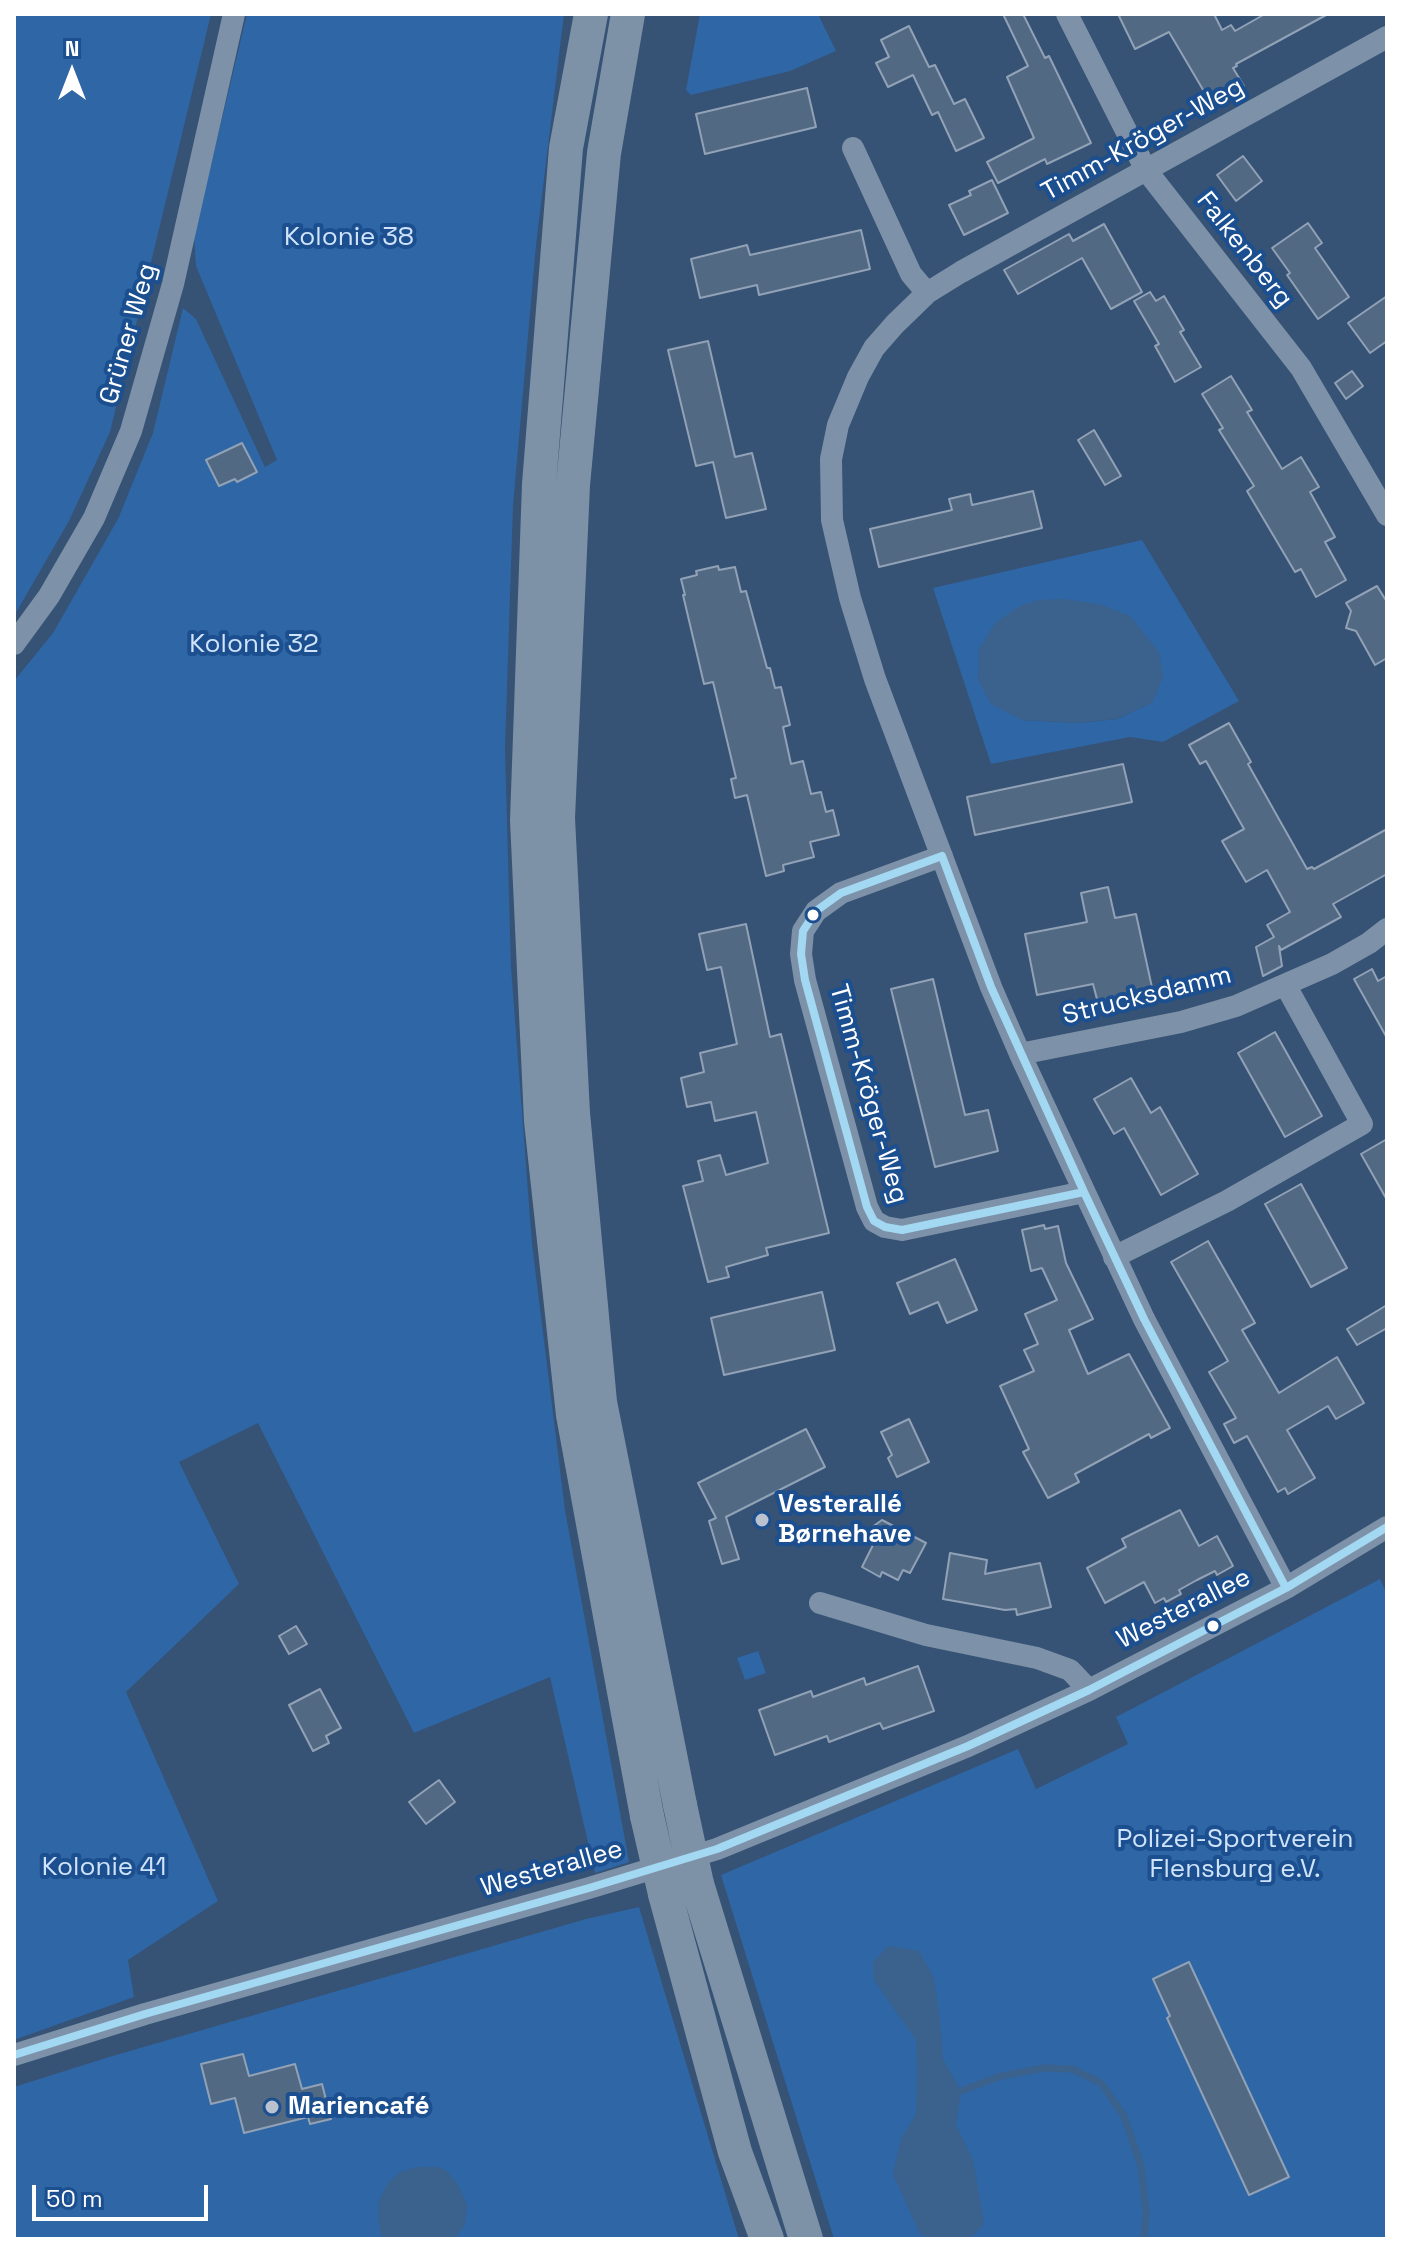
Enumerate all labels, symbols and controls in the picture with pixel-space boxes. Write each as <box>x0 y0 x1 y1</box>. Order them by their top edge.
north arrow <box>32 32 112 112</box>
text: N <box>65 34 79 62</box>
street label: Timm-Kröger-Weg <box>1036 71 1250 209</box>
street label: Falkenberg <box>1189 186 1299 314</box>
park label: Kolonie 38 <box>284 222 414 254</box>
street label: Grüner Weg <box>94 260 164 408</box>
park label: Kolonie 32 <box>189 629 319 661</box>
unlabelled marker <box>805 907 821 923</box>
street label: Strucksdamm <box>1059 960 1235 1032</box>
street label: Timm-Kröger-Weg <box>822 981 914 1207</box>
place label: Vesterallé Børnehave <box>778 1489 912 1550</box>
marker: Vesterallé Børnehave <box>753 1511 771 1529</box>
street label: Westerallee <box>1112 1562 1256 1656</box>
unlabelled marker <box>1205 1618 1221 1634</box>
park label: Polizei-Sportverein Flensburg e.V. <box>1116 1824 1354 1886</box>
street label: Westerallee <box>478 1834 626 1904</box>
park label: Kolonie 41 <box>42 1852 166 1884</box>
place label: Mariencafé <box>288 2091 429 2123</box>
marker: Mariencafé <box>263 2098 281 2116</box>
scale bar <box>36 2169 212 2219</box>
text: 50 m <box>46 2183 103 2214</box>

